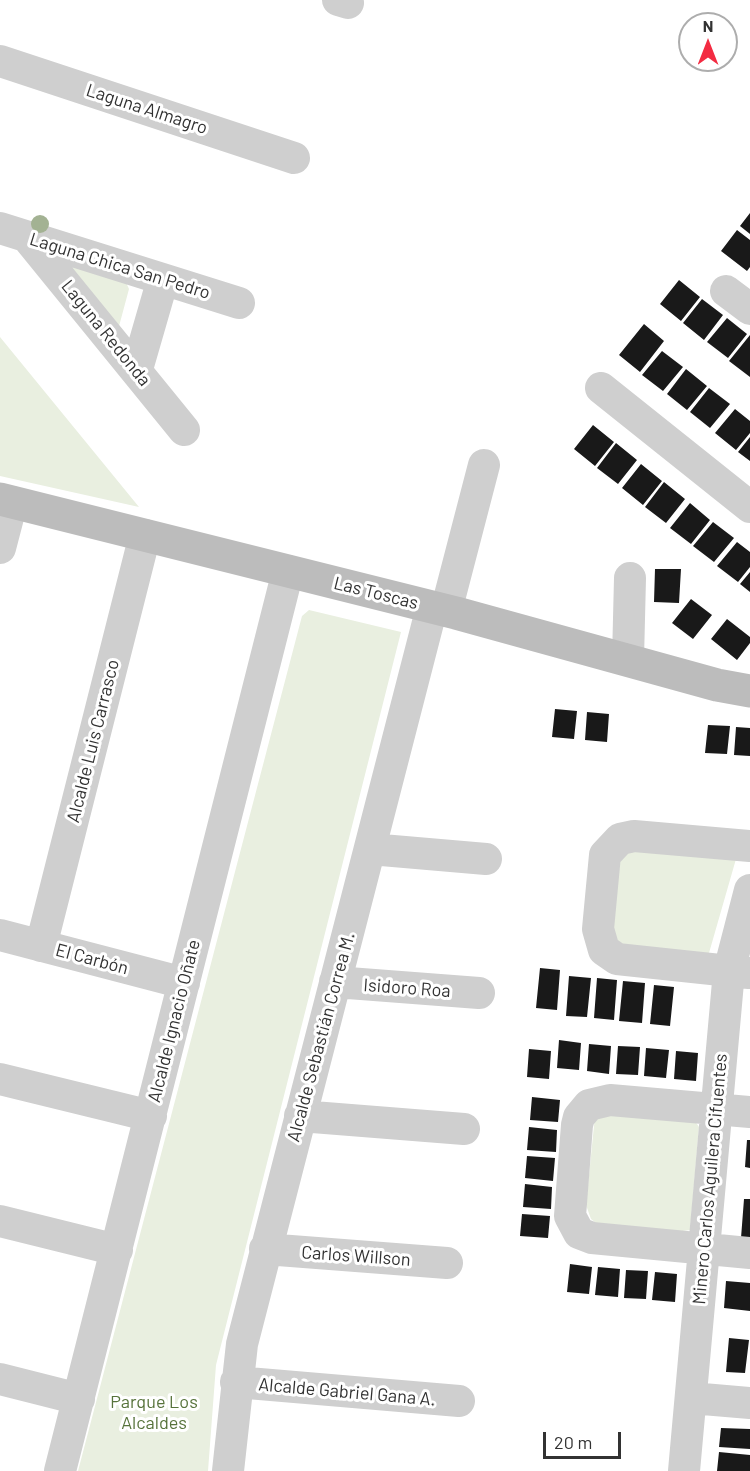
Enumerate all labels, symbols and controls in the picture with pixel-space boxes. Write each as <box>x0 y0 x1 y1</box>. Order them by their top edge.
north arrow <box>678 12 738 72</box>
text: N <box>703 16 713 35</box>
street label: Laguna Almagro <box>84 79 210 139</box>
street label: Laguna Chica San Pedro <box>27 228 213 304</box>
street label: Laguna Redonda <box>57 276 155 390</box>
street label: Las Toscas <box>331 572 421 614</box>
street label: Alcalde Luis Carrasco <box>62 657 124 825</box>
street label: Alcalde Sebastián Correa M. <box>283 930 359 1144</box>
street label: Alcalde Ignacio Oñate <box>143 937 205 1105</box>
street label: El Carbón <box>53 939 131 979</box>
street label: Isidoro Roa <box>363 974 451 1002</box>
street label: Minero Carlos Aguilera Cifuentes <box>688 1053 732 1305</box>
street label: Carlos Willson <box>301 1241 411 1271</box>
street label: Alcalde Gabriel Gana A. <box>258 1373 436 1411</box>
park label: Parque Los Alcaldes <box>110 1391 198 1434</box>
scale bar <box>546 1420 624 1458</box>
text: 20 m <box>554 1431 592 1453</box>

